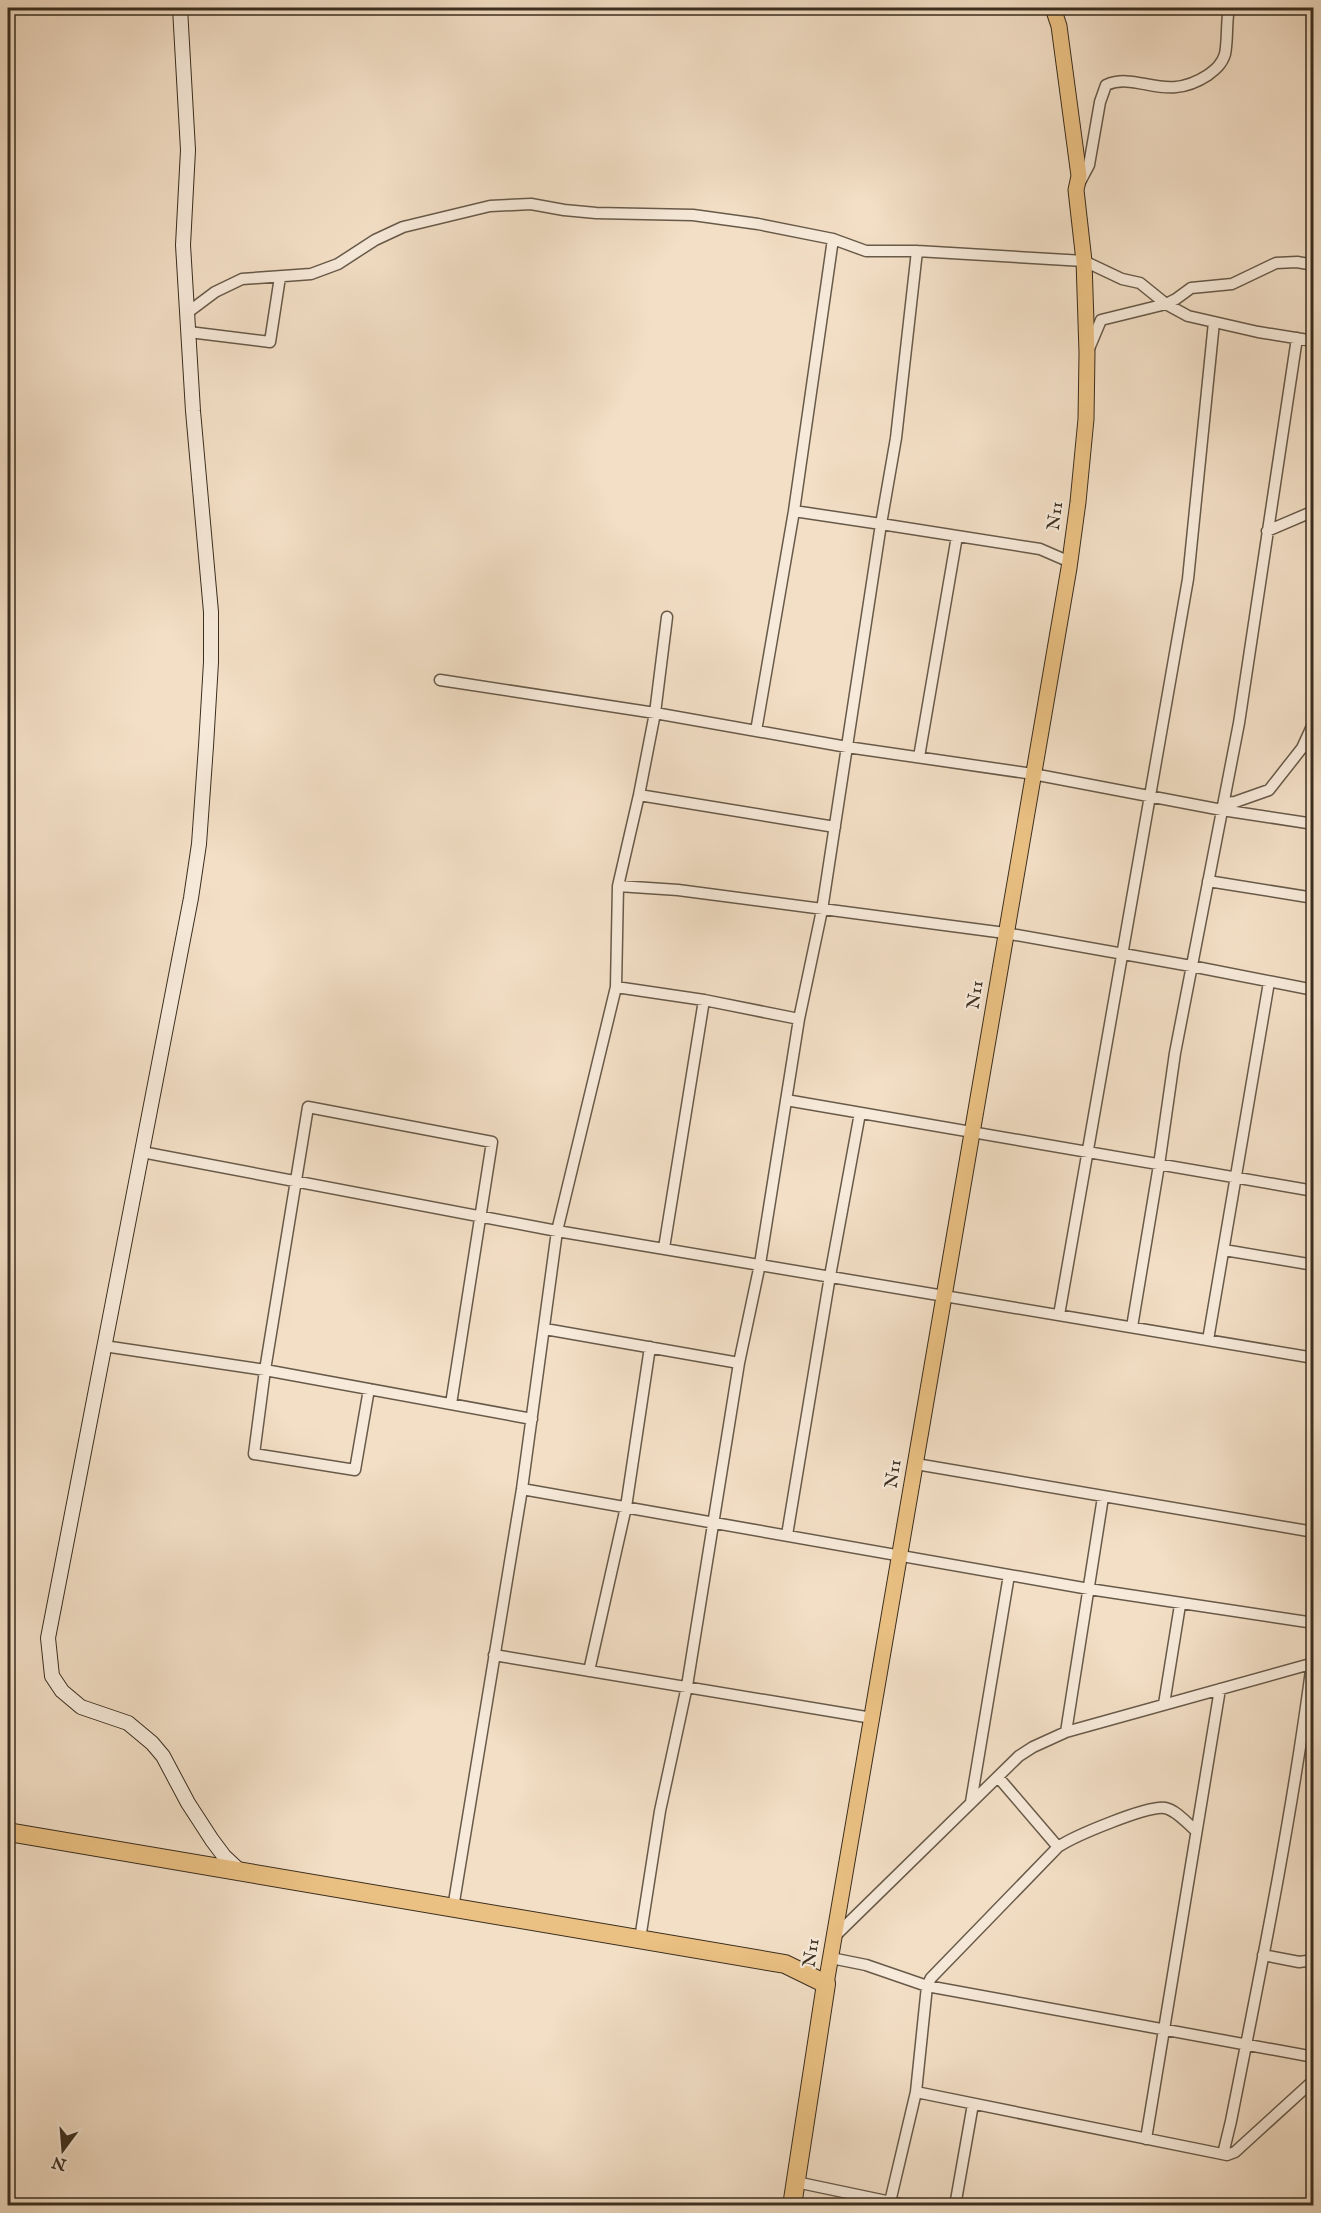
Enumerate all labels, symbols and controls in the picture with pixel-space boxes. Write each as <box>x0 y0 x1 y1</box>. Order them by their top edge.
street label: N11 <box>1043 500 1069 532</box>
street label: N11 <box>962 979 990 1011</box>
street label: N11 <box>880 1458 908 1490</box>
street label: N11 <box>798 1937 826 1969</box>
north arrow <box>33 2120 93 2180</box>
text: N <box>50 2151 70 2174</box>

